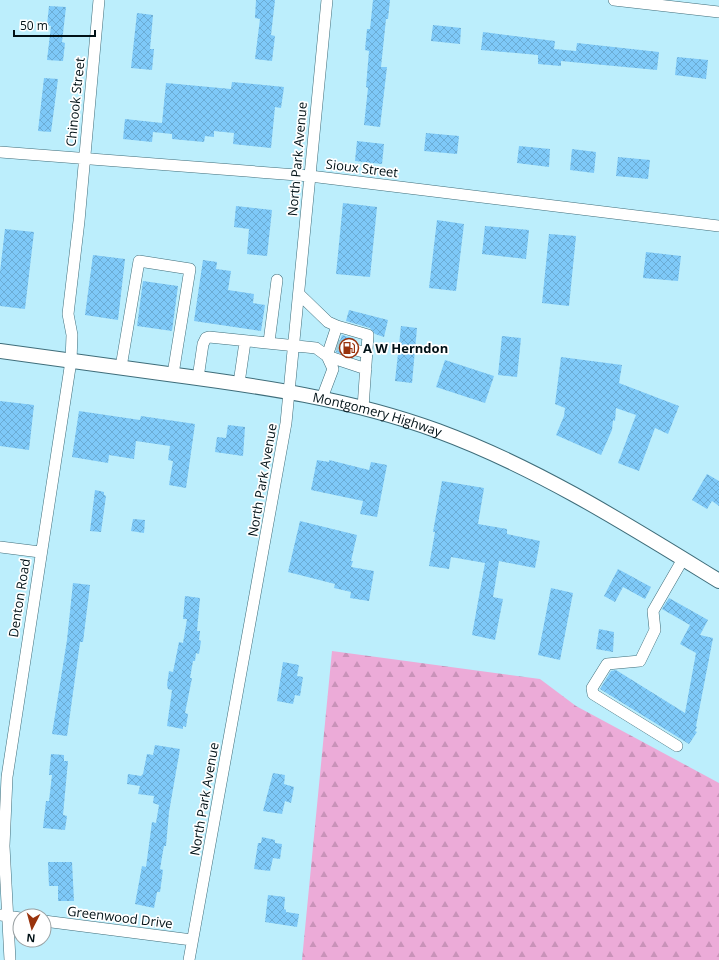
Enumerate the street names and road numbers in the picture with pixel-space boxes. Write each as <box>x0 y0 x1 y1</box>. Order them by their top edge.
street label: Chinook Street <box>61 56 89 147</box>
street label: North Park Avenue <box>283 101 311 217</box>
street label: Sioux Street <box>325 155 400 181</box>
street label: Montgomery Highway <box>311 388 445 441</box>
street label: North Park Avenue <box>243 422 281 538</box>
street label: Denton Road <box>4 557 34 639</box>
street label: North Park Avenue <box>185 741 223 857</box>
street label: Greenwood Drive <box>66 902 174 932</box>

